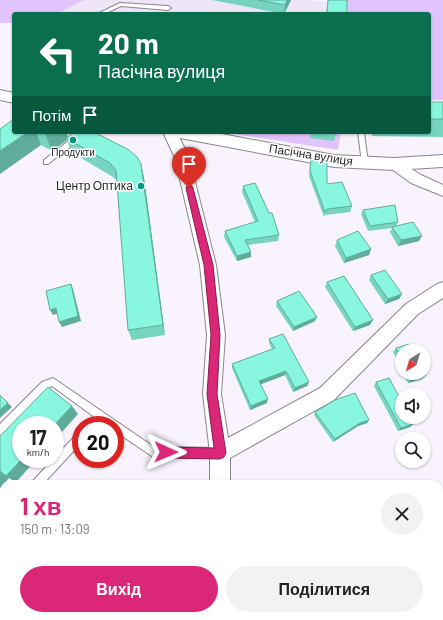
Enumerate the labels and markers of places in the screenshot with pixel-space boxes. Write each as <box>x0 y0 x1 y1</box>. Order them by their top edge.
marker: Продукти <box>68 135 78 145</box>
place label: Продукти <box>51 146 95 158</box>
pin <box>172 147 206 188</box>
place label: Центр Оптика <box>56 178 133 193</box>
marker: Центр Оптика <box>136 181 146 191</box>

